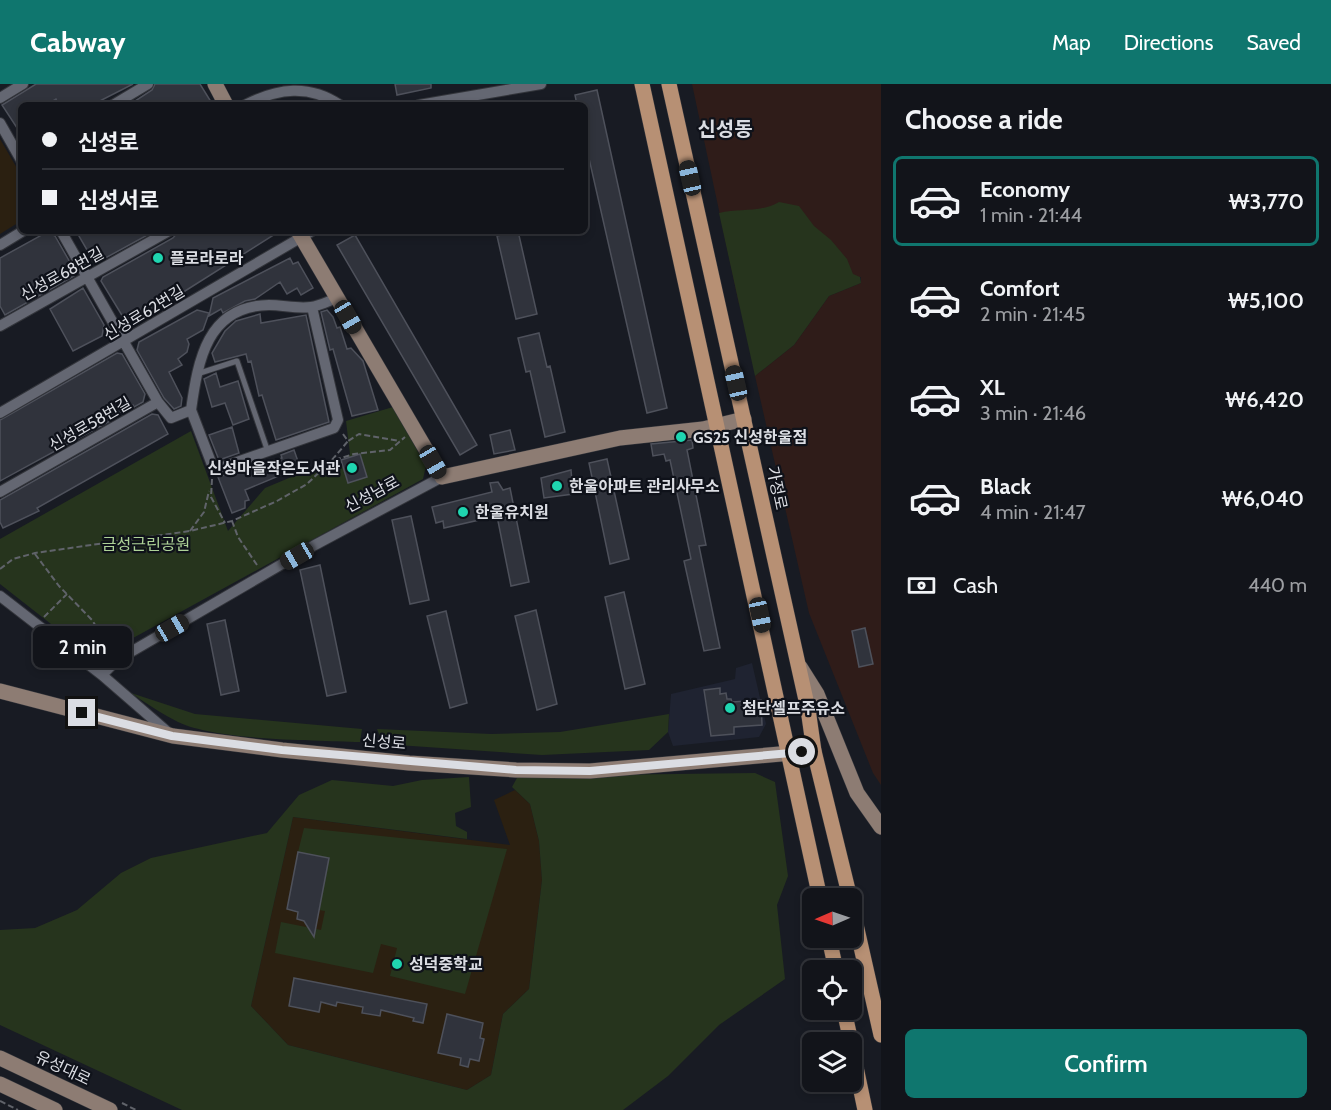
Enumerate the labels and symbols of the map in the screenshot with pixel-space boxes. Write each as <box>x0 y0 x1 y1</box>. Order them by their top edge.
district label: 신성동 <box>697 117 753 141</box>
car <box>677 158 703 198</box>
street label: 신성로68번길 <box>17 243 107 305</box>
place label: 플로라로라 <box>170 249 244 268</box>
marker: 플로라로라 <box>151 251 165 265</box>
street label: 신성로62번길 <box>100 281 188 345</box>
car <box>331 297 365 337</box>
car <box>723 363 749 403</box>
street label: 신성로58번길 <box>45 393 135 455</box>
place label: GS25 신성한울점 <box>693 428 807 447</box>
marker: GS25 신성한울점 <box>674 430 688 444</box>
car <box>416 442 450 482</box>
place label: 신성마을작은도서관 <box>208 459 340 478</box>
marker: 신성마을작은도서관 <box>345 461 359 475</box>
street label: 가정로 <box>763 464 791 512</box>
street label: 신성남로 <box>342 472 403 516</box>
place label: 한울아파트 관리사무소 <box>569 477 720 496</box>
marker: 한울아파트 관리사무소 <box>550 479 564 493</box>
place label: 한울유치원 <box>475 503 549 522</box>
marker: 한울유치원 <box>456 505 470 519</box>
park label: 금성근린공원 <box>102 535 190 554</box>
car <box>277 539 317 573</box>
car <box>747 596 773 634</box>
car <box>152 611 192 645</box>
callout: 2 min <box>32 626 132 668</box>
route end <box>68 699 95 726</box>
place label: 첨단셀프주유소 <box>742 699 845 718</box>
marker: 첨단셀프주유소 <box>723 701 737 715</box>
street label: 신성로 <box>361 731 407 753</box>
route start <box>788 738 815 765</box>
north arrow <box>802 888 862 948</box>
place label: 성덕중학교 <box>409 955 483 974</box>
marker: 성덕중학교 <box>390 957 404 971</box>
street label: 유성대로 <box>32 1047 94 1089</box>

